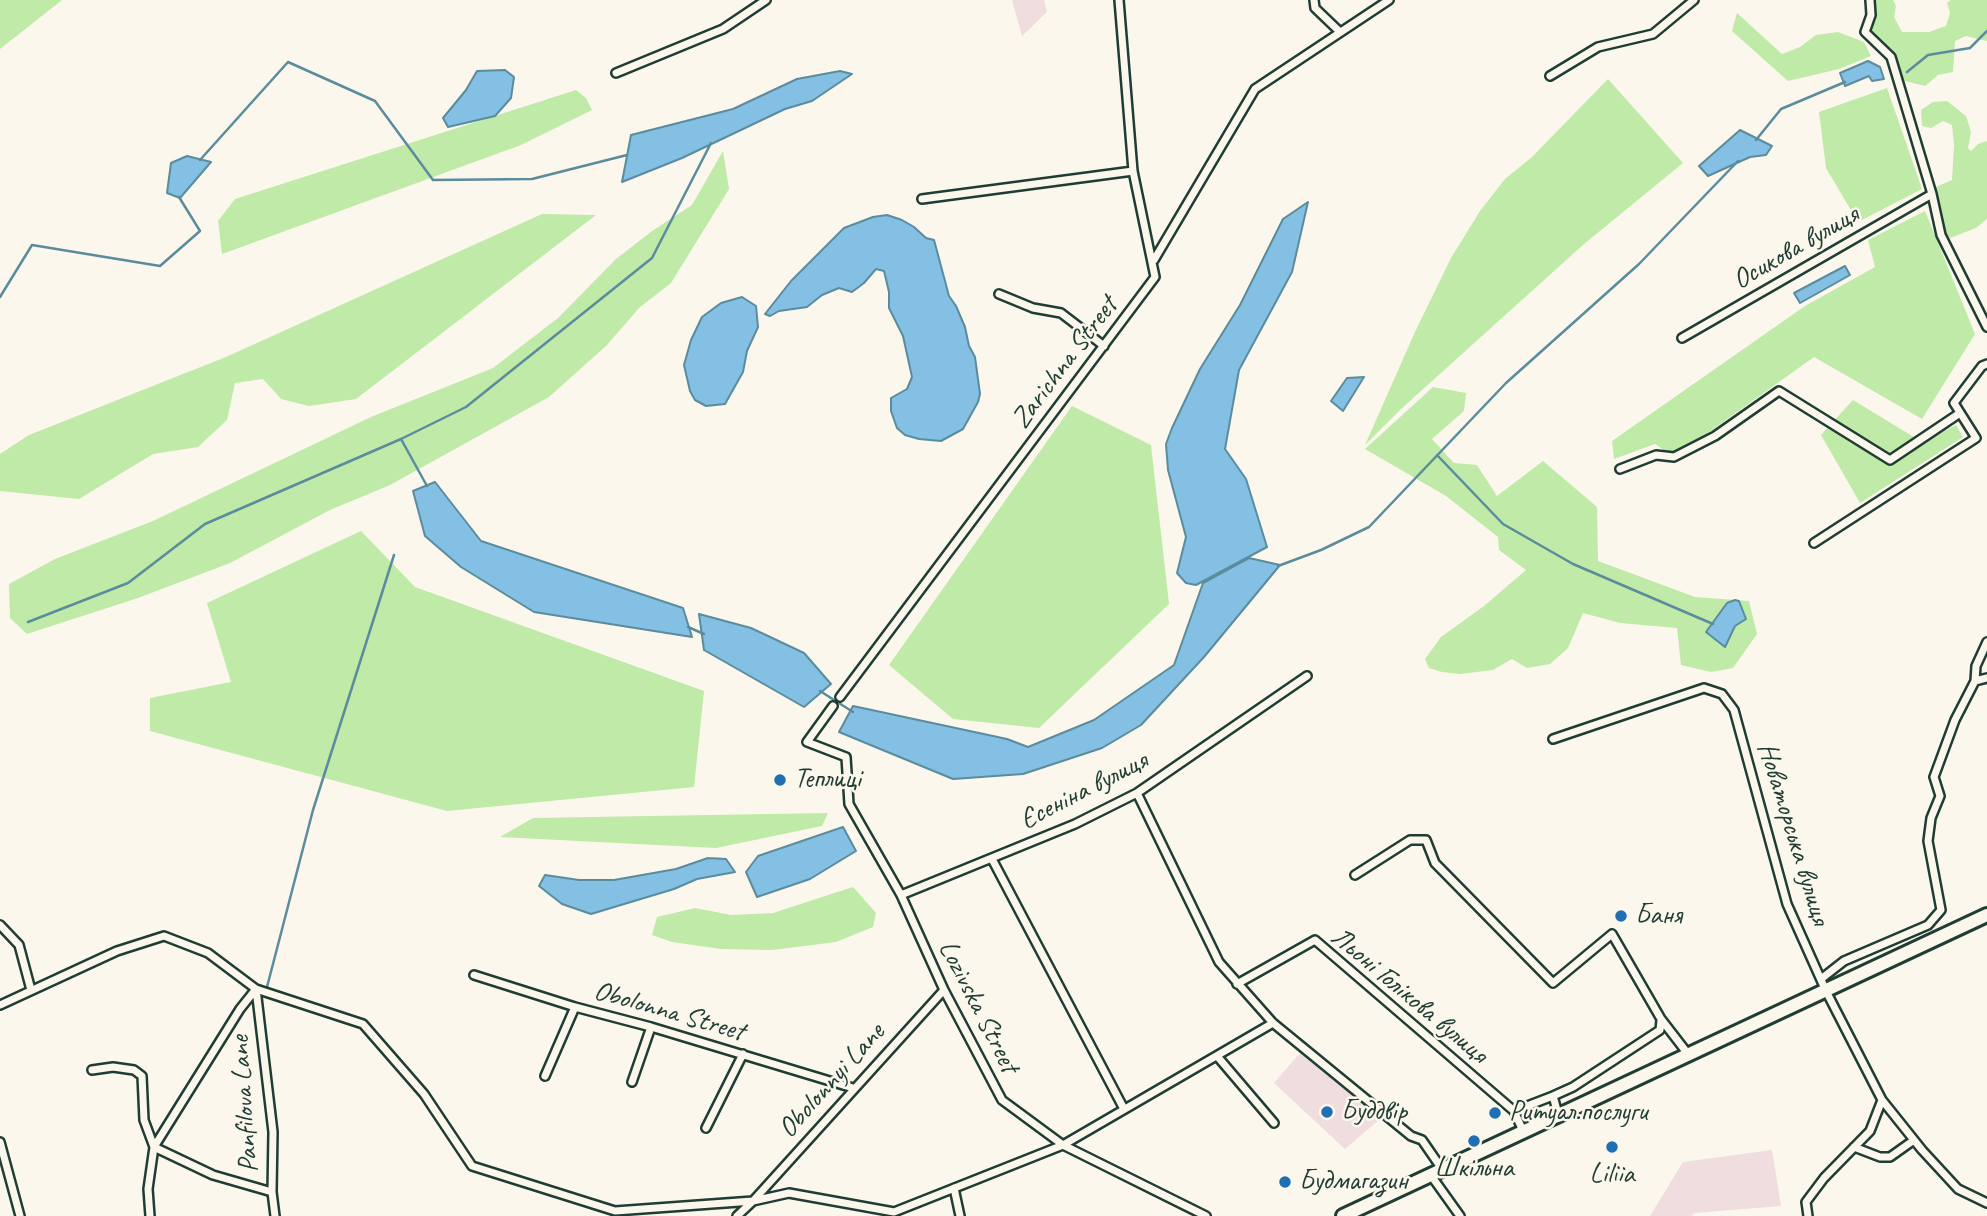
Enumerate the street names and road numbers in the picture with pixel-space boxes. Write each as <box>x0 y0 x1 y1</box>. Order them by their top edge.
street label: Осикова вулиця <box>1727 198 1865 298</box>
street label: Zarichna Street <box>1005 291 1125 435</box>
street label: Новаторська вулиця <box>1749 739 1837 929</box>
street label: Єсеніна вулиця <box>1015 745 1153 837</box>
street label: Льоні Голікова вулиця <box>1324 921 1494 1071</box>
street label: Lozivska Street <box>930 935 1026 1079</box>
street label: Obolonna Street <box>590 974 748 1050</box>
street label: Obolonnyi Lane <box>772 1017 892 1145</box>
street label: Panfilova Lane <box>223 1034 267 1174</box>

